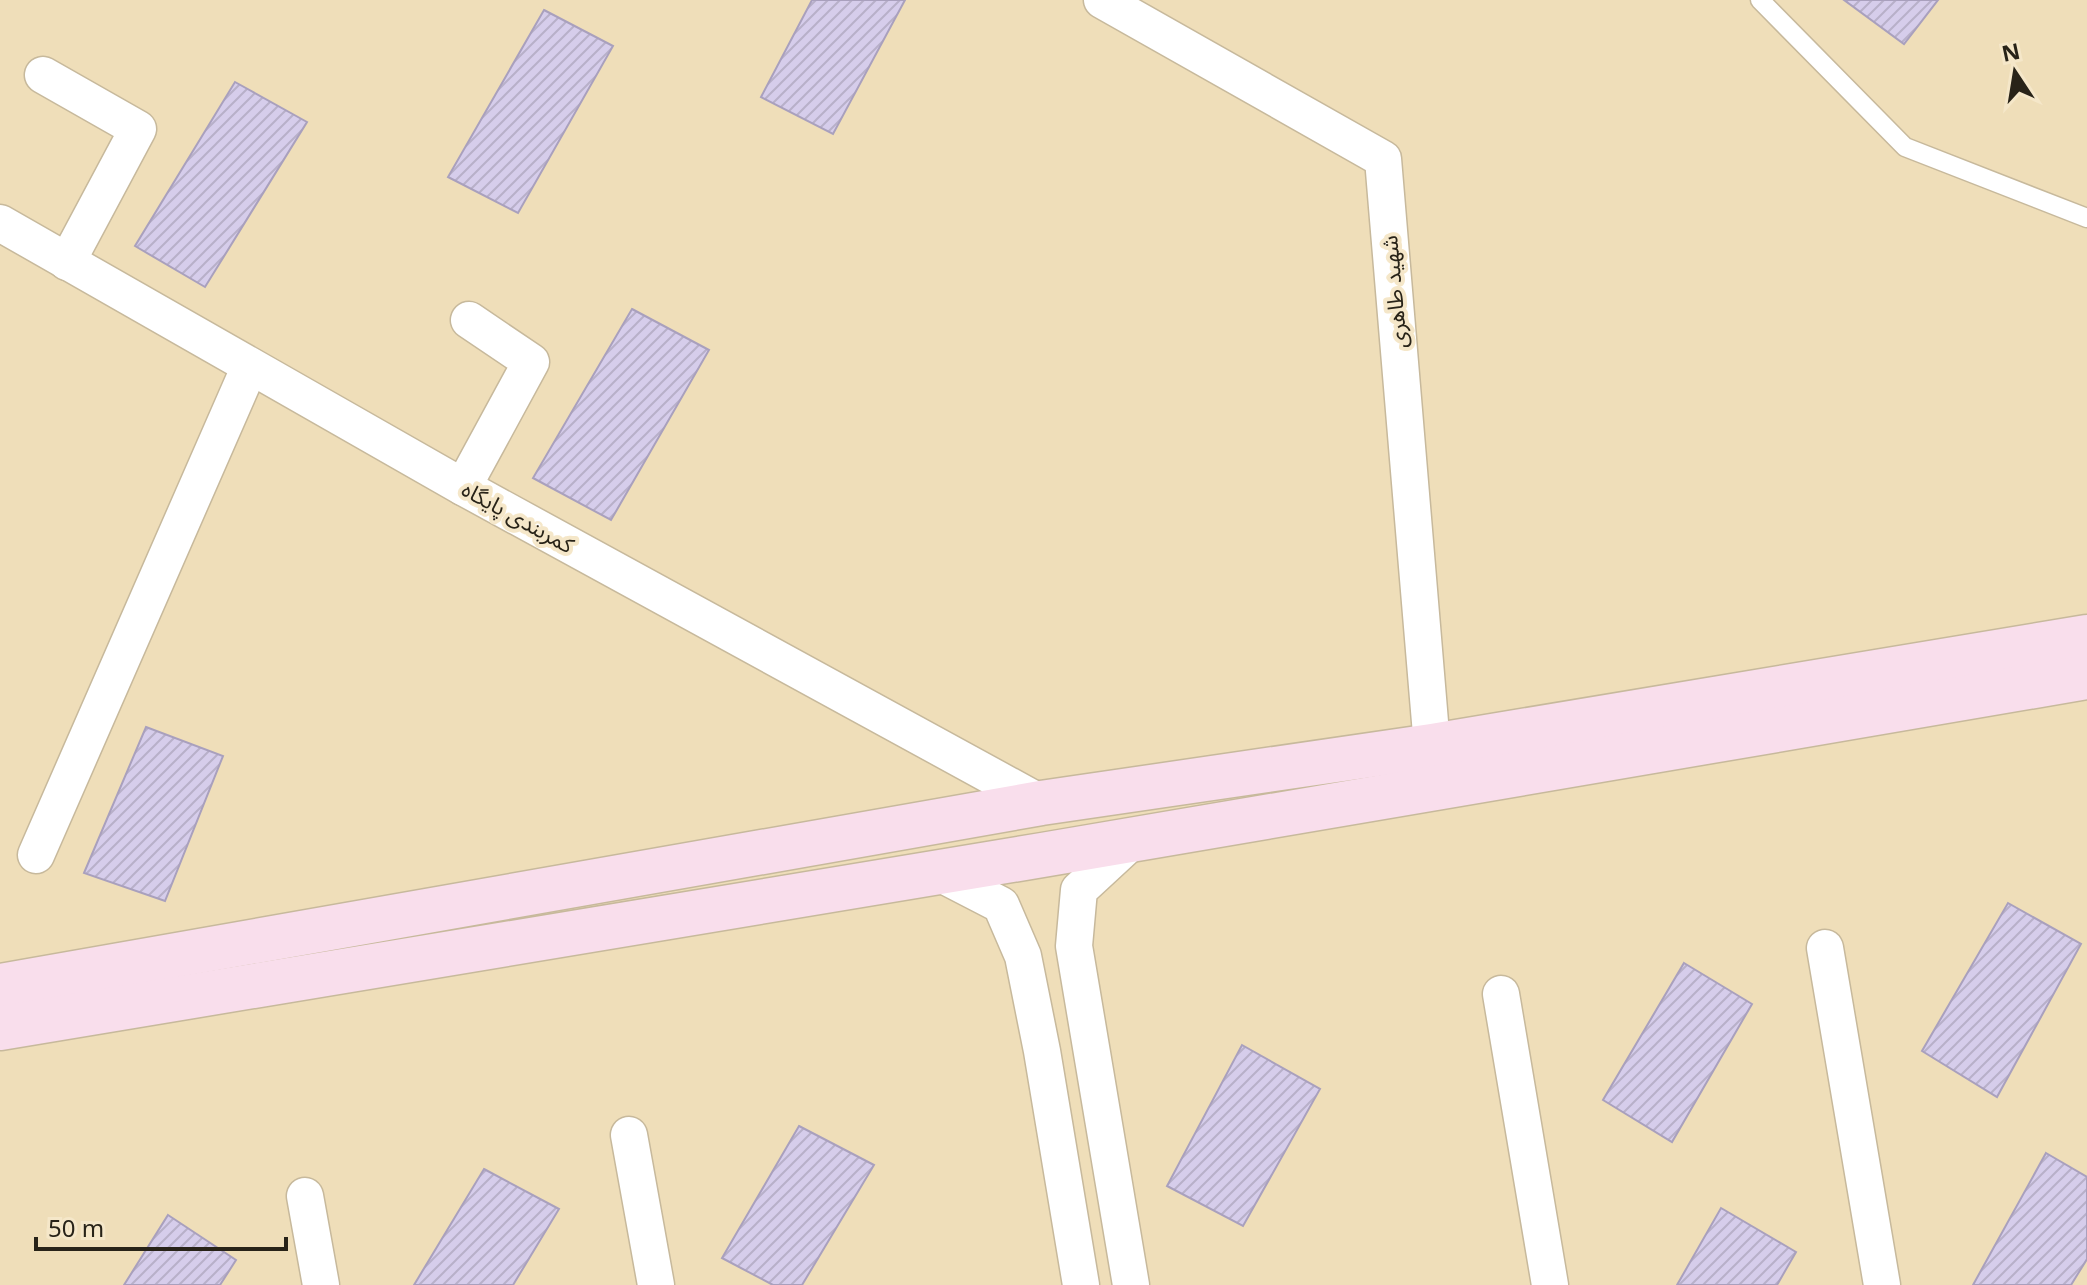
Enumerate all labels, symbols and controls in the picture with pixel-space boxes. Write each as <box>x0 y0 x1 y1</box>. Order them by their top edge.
north arrow <box>1975 32 2055 112</box>
text: N <box>1999 35 2023 68</box>
street label: شهید طاهری <box>1373 234 1413 350</box>
street label: کمربندی پایگاه <box>457 473 581 561</box>
scale bar <box>36 1201 286 1251</box>
text: 50 m <box>48 1211 104 1244</box>

